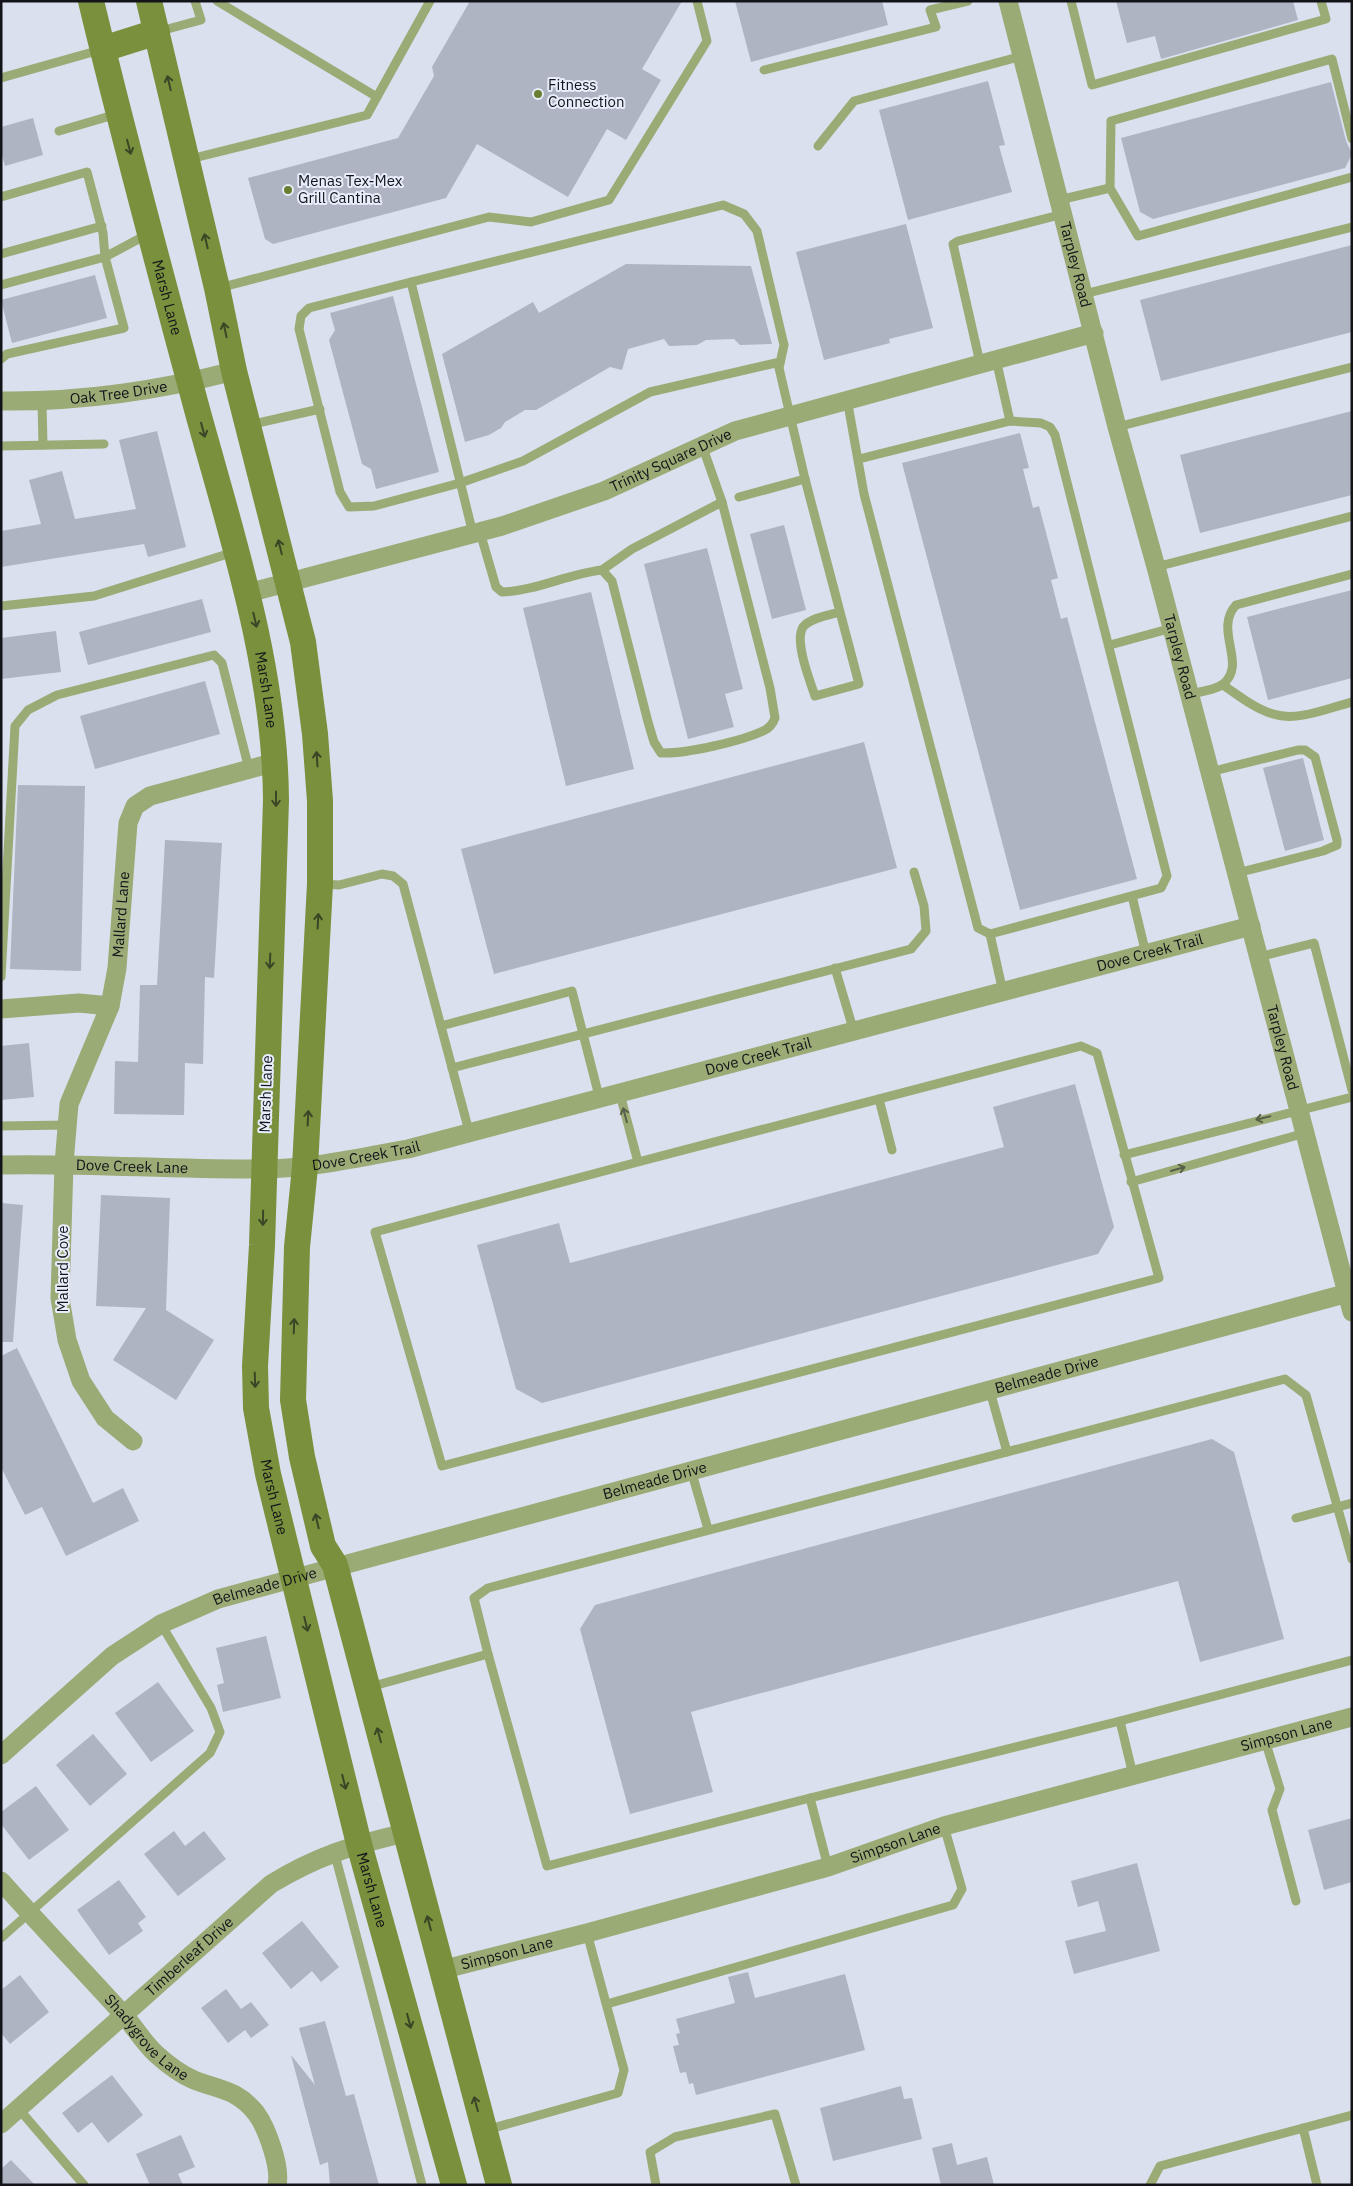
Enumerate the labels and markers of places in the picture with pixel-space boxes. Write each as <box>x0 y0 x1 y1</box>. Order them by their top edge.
place label: Fitness Connection <box>548 75 624 111</box>
marker: Fitness Connection <box>532 88 544 100</box>
place label: Menas Tex-Mex Grill Cantina <box>298 171 403 207</box>
marker: Menas Tex-Mex Grill Cantina <box>282 184 294 196</box>

